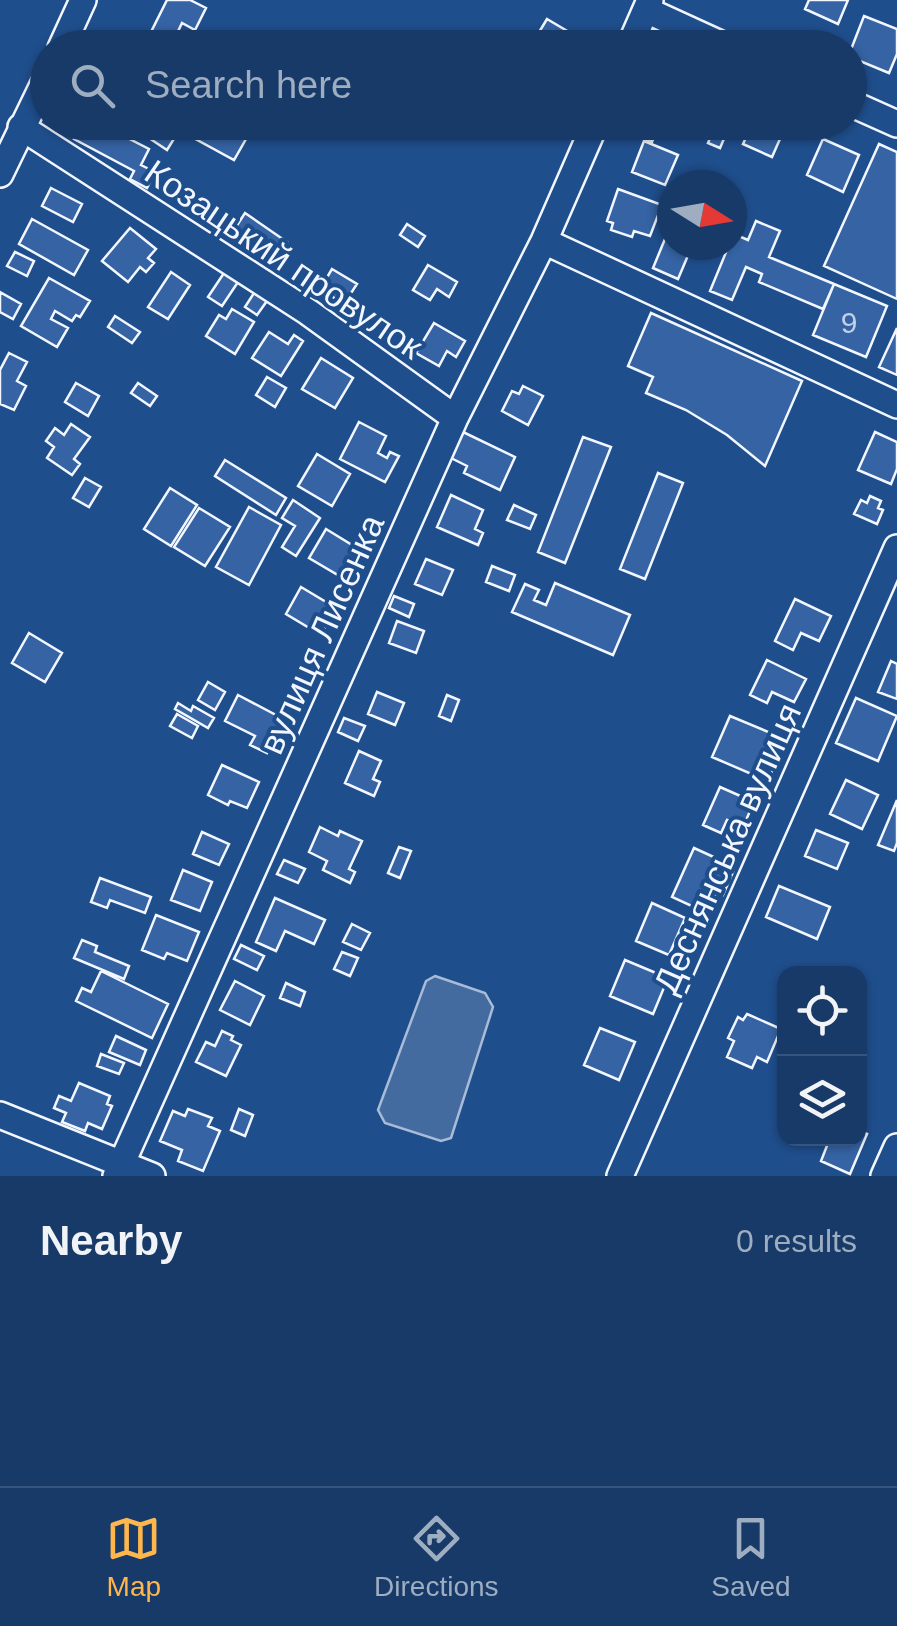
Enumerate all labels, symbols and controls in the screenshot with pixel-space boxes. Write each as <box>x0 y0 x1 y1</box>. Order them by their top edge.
search box <box>30 30 867 140</box>
icon: search <box>65 58 120 113</box>
text: Search here <box>145 64 352 106</box>
street label: Козацький провулок <box>138 152 430 367</box>
north arrow <box>657 170 747 260</box>
house number: 9 <box>841 306 857 339</box>
street label: вулиця Лисенка <box>251 508 391 760</box>
street label: Деснянська вулиця <box>646 697 808 999</box>
map controls <box>777 966 867 1146</box>
button: locate <box>777 966 867 1056</box>
button: layers <box>777 1056 867 1146</box>
text: Nearby <box>40 1217 182 1264</box>
text: 0 results <box>736 1223 857 1259</box>
tab: Map <box>106 1511 161 1603</box>
tab: Directions <box>374 1511 499 1603</box>
tab: Saved <box>711 1511 791 1603</box>

